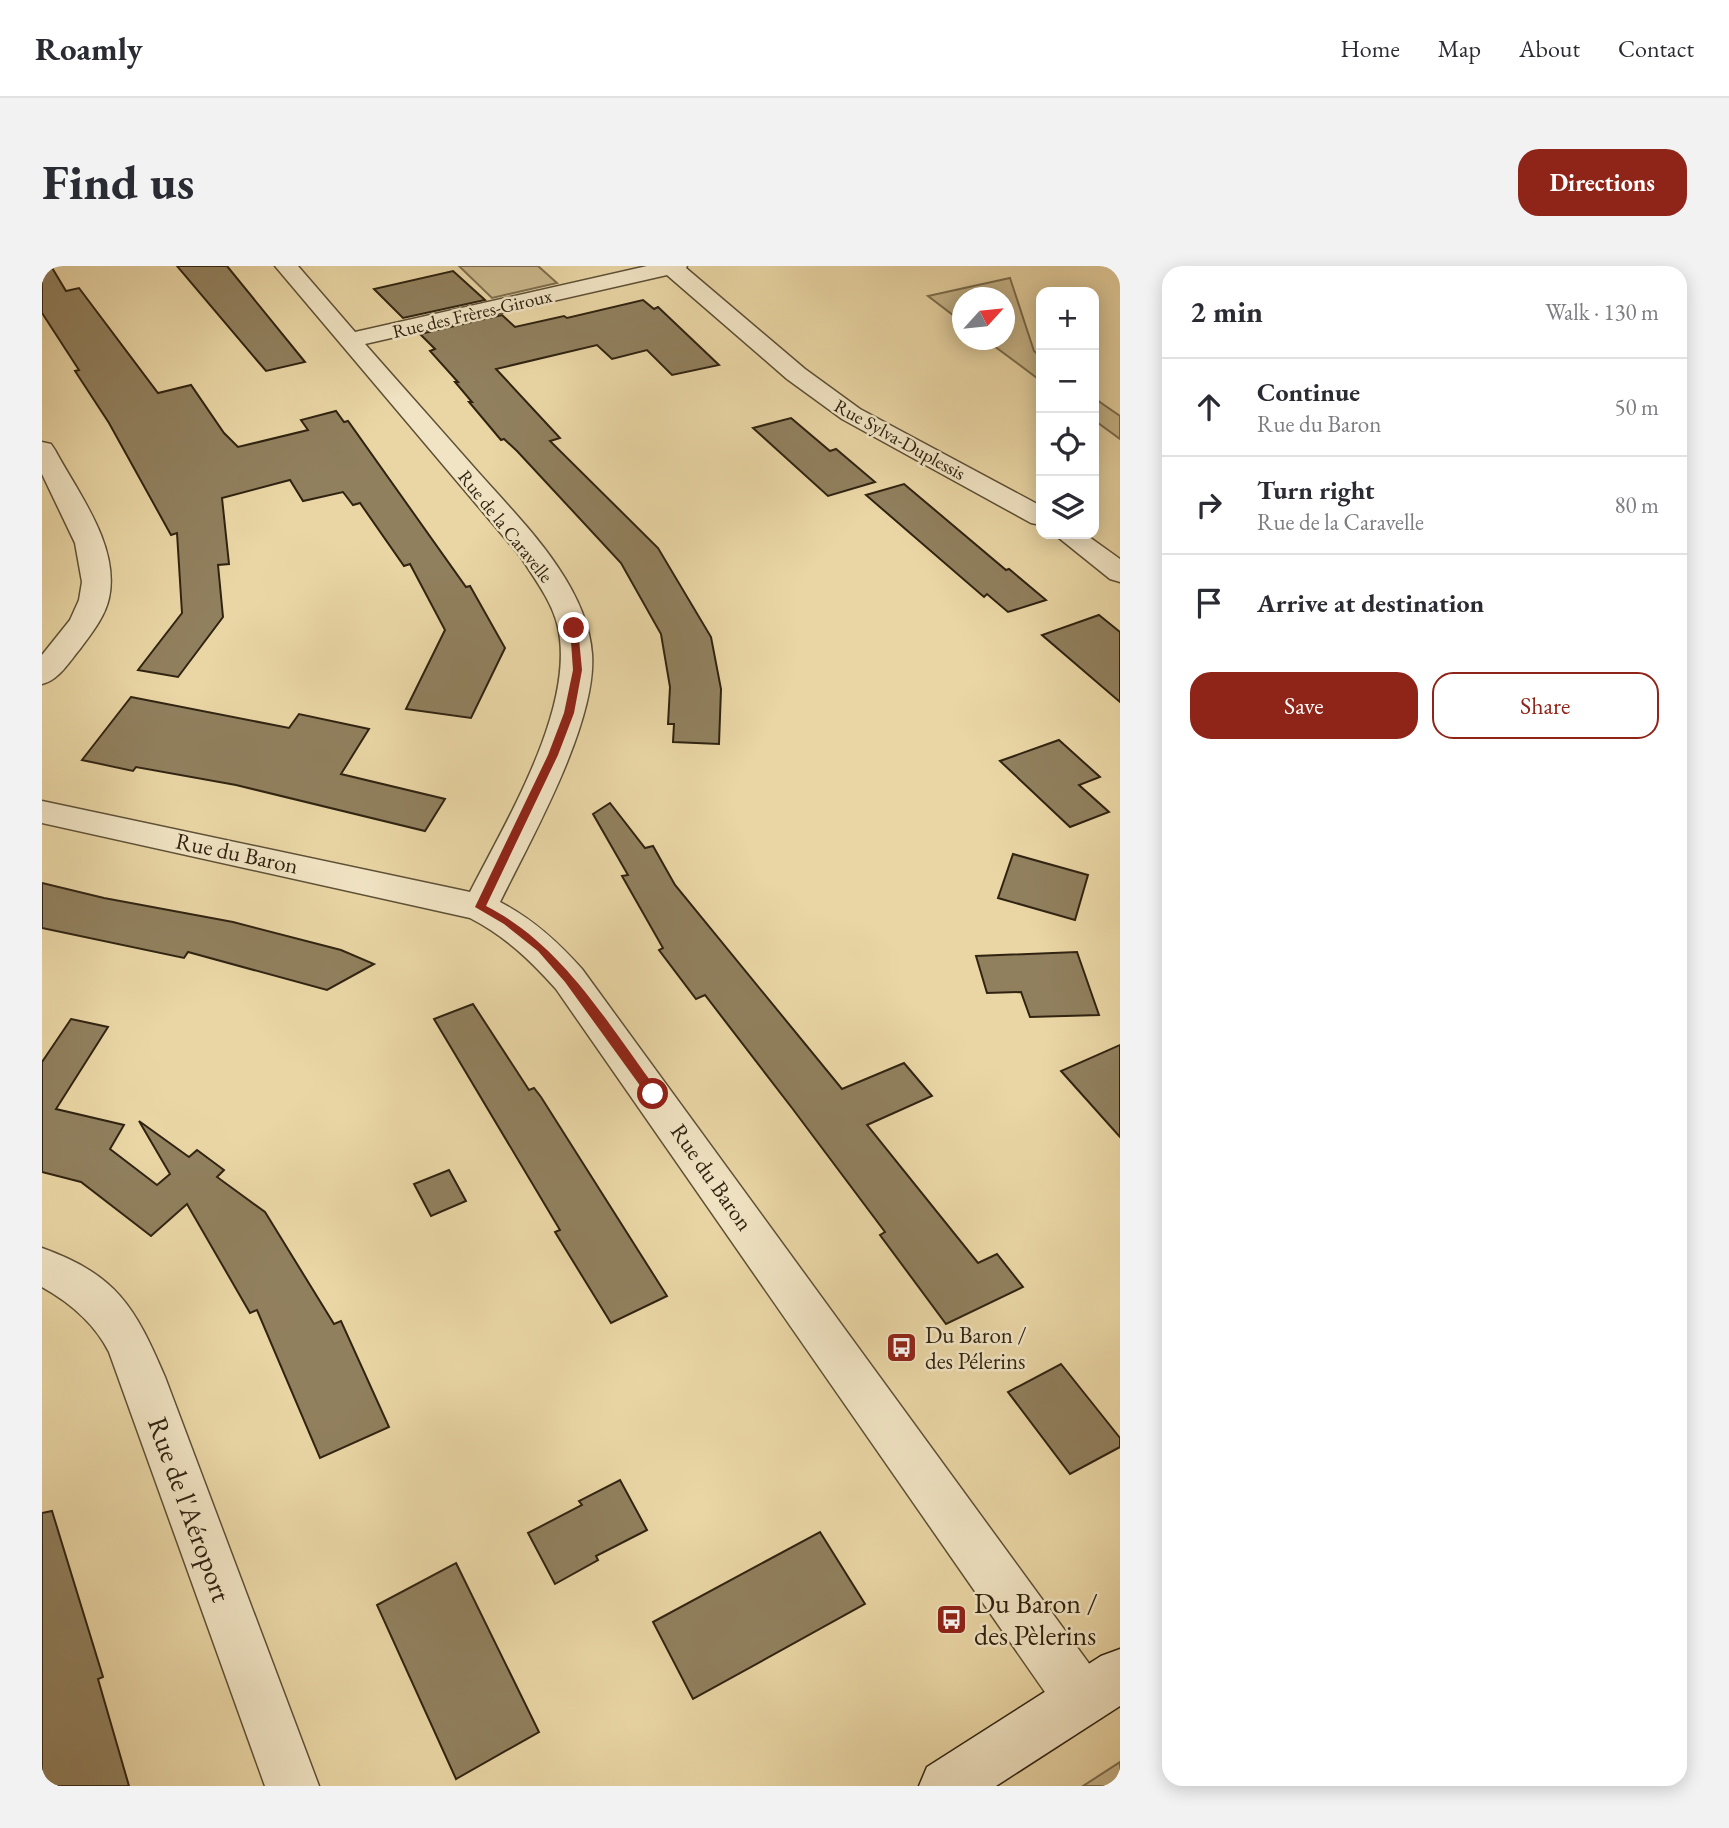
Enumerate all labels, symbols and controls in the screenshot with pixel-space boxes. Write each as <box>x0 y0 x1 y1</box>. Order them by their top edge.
text: Roamly <box>35 27 143 70</box>
text: Home <box>1340 33 1400 64</box>
text: Map <box>1438 33 1481 64</box>
text: About <box>1519 33 1580 64</box>
text: Contact <box>1618 33 1694 64</box>
button: Directions <box>1518 149 1687 216</box>
text: Find us <box>42 150 194 214</box>
street label: Rue des Frères-Giroux <box>390 283 555 344</box>
north arrow <box>952 287 1015 350</box>
map controls <box>1036 287 1099 539</box>
button: + <box>1036 287 1099 350</box>
text: 2 min <box>1190 292 1263 331</box>
text: Walk · 130 m <box>1545 297 1659 327</box>
button: − <box>1036 350 1099 413</box>
text: Continue <box>1257 375 1360 409</box>
icon: ahead <box>1190 388 1228 426</box>
text: 50 m <box>1614 392 1659 422</box>
street label: Rue Sylva-Duplessis <box>830 393 970 486</box>
text: Rue du Baron <box>1257 409 1381 439</box>
button: locate <box>1036 413 1099 476</box>
street label: Rue de la Caravelle <box>452 465 559 588</box>
text: Turn right <box>1257 473 1375 507</box>
button: layers <box>1036 476 1099 539</box>
icon: right <box>1190 486 1228 524</box>
text: 80 m <box>1614 490 1659 520</box>
text: Rue de la Caravelle <box>1257 507 1424 537</box>
icon: arrive <box>1190 584 1228 622</box>
text: Arrive at destination <box>1257 586 1484 620</box>
route end <box>558 612 589 643</box>
button: Save <box>1190 672 1418 739</box>
button: Share <box>1432 672 1659 739</box>
street label: Rue du Baron <box>173 825 301 881</box>
route start <box>637 1078 668 1109</box>
street label: Rue du Baron <box>664 1117 760 1237</box>
place label: Du Baron / des Pélerins <box>925 1320 1027 1376</box>
bus stop icon: Du Baron / des Pélerins <box>885 1331 919 1365</box>
street label: Rue de l'Aéroport <box>140 1412 240 1607</box>
place label: Du Baron / des Pèlerins <box>974 1585 1098 1653</box>
bus stop icon: Du Baron / des Pèlerins <box>934 1602 968 1636</box>

